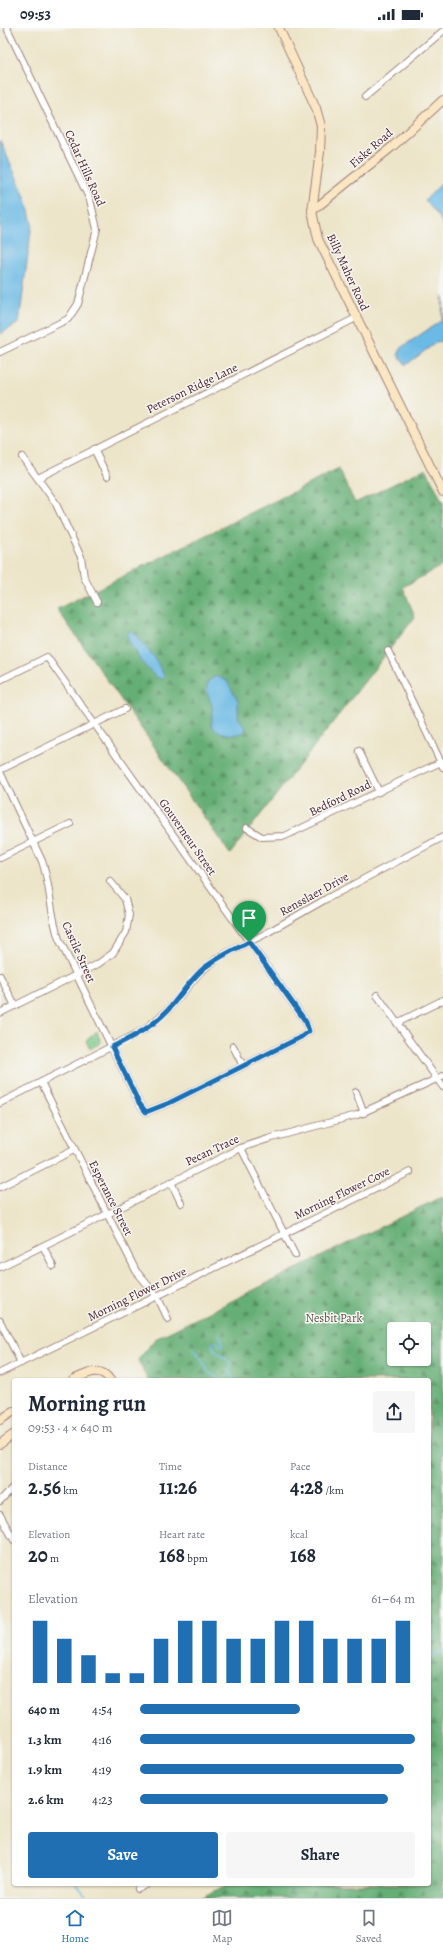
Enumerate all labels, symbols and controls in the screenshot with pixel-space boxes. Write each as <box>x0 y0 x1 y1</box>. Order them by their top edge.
text: 09:53 <box>20 4 51 24</box>
street label: Fiske Road <box>346 124 397 171</box>
street label: Cedar Hills Road <box>61 127 109 209</box>
street label: Billy Maher Road <box>323 231 373 314</box>
street label: Peterson Ridge Lane <box>144 359 240 417</box>
street label: Bedford Road <box>306 776 374 820</box>
street label: Gouverneur Street <box>156 795 220 879</box>
street label: Rensslaer Drive <box>277 868 351 920</box>
pin <box>232 901 266 942</box>
icon: arrive <box>238 907 260 929</box>
street label: Castile Street <box>58 919 100 985</box>
street label: Pecan Trace <box>183 1131 241 1169</box>
street label: Esperance Street <box>85 1158 137 1238</box>
street label: Morning Flower Cove <box>292 1163 392 1223</box>
street label: Morning Flower Drive <box>85 1263 189 1325</box>
park label: Nesbit Park <box>306 1310 362 1326</box>
map controls <box>387 1322 431 1366</box>
button: locate <box>387 1322 431 1366</box>
text: Morning run <box>28 1389 146 1419</box>
button: share <box>373 1391 415 1433</box>
text: 09:53 · 4 × 640 m <box>28 1419 113 1436</box>
text: Distance <box>28 1459 67 1474</box>
text: Time <box>159 1459 182 1474</box>
text: Pace <box>290 1459 310 1474</box>
text: 2.56 <box>28 1474 61 1501</box>
text: 11:26 <box>159 1474 197 1501</box>
text: 4:28 <box>290 1474 323 1501</box>
text: km <box>61 1483 78 1498</box>
text: /km <box>323 1483 344 1498</box>
text: Elevation <box>28 1527 70 1542</box>
text: Heart rate <box>159 1527 205 1542</box>
text: kcal <box>290 1527 308 1542</box>
text: 20 <box>28 1542 48 1569</box>
text: 168 <box>159 1542 185 1569</box>
text: 168 <box>290 1542 316 1569</box>
text: m <box>48 1551 59 1566</box>
text: bpm <box>185 1551 208 1566</box>
text: Elevation <box>28 1590 78 1607</box>
text: 61–64 m <box>371 1590 415 1607</box>
text: 640 m <box>28 1701 60 1718</box>
text: 4:54 <box>92 1701 112 1718</box>
text: 1.3 km <box>28 1731 62 1748</box>
text: 4:16 <box>92 1731 111 1748</box>
text: 1.9 km <box>28 1761 62 1778</box>
text: 4:19 <box>92 1761 111 1778</box>
text: 2.6 km <box>28 1791 64 1808</box>
text: 4:23 <box>92 1791 113 1808</box>
button: Save <box>28 1832 218 1878</box>
button: Share <box>226 1832 415 1878</box>
tab: Home <box>61 1907 89 1946</box>
tab: Map <box>211 1907 233 1946</box>
tab: Saved <box>356 1907 382 1946</box>

